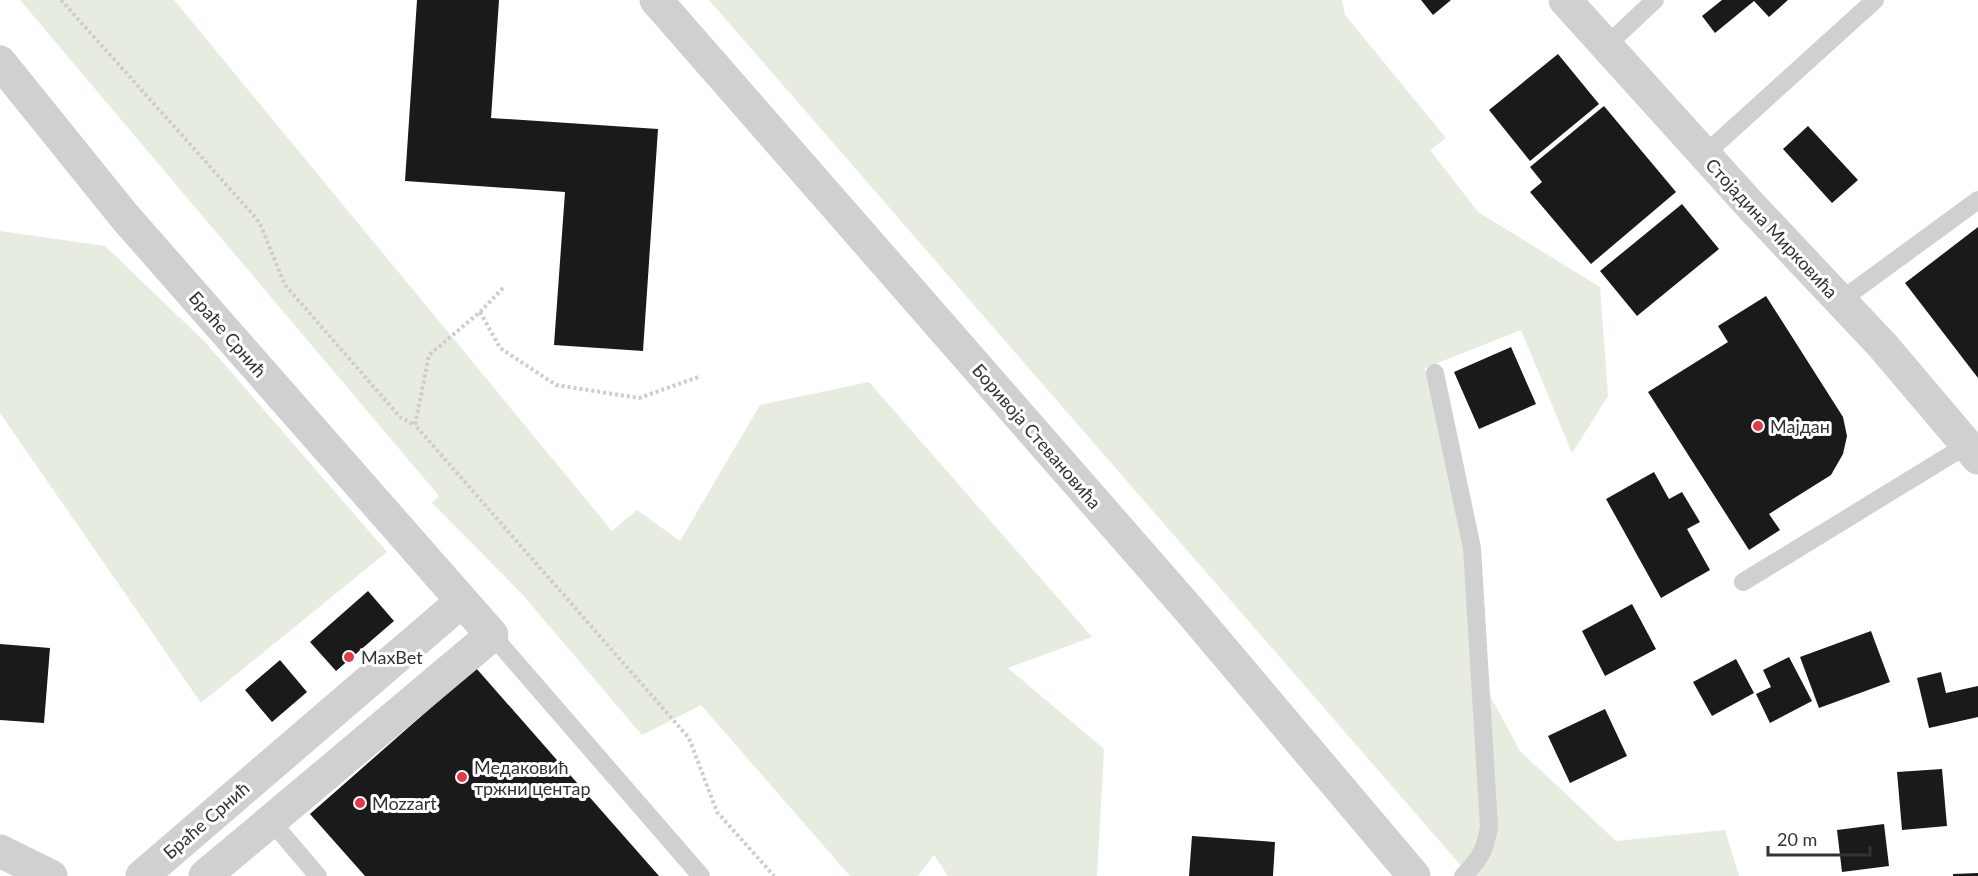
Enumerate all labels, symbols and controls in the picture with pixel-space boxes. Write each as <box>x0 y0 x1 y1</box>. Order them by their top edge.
street label: Стојадина Мирковића <box>1701 153 1843 303</box>
street label: Браће Срнић <box>185 286 271 382</box>
street label: Боривоја Стевановића <box>968 359 1106 513</box>
place label: Мајдан <box>1770 415 1830 437</box>
marker: Мајдан <box>1751 419 1765 433</box>
place label: MaxBet <box>361 646 423 668</box>
marker: MaxBet <box>342 650 356 664</box>
place label: Медаковић тржни центар <box>474 756 591 799</box>
marker: Медаковић тржни центар <box>455 770 469 784</box>
street label: Браће Срнић <box>158 777 254 863</box>
place label: Mozzart <box>372 792 437 814</box>
marker: Mozzart <box>353 796 367 810</box>
scale bar <box>1768 819 1870 857</box>
text: 20 m <box>1777 828 1817 850</box>

